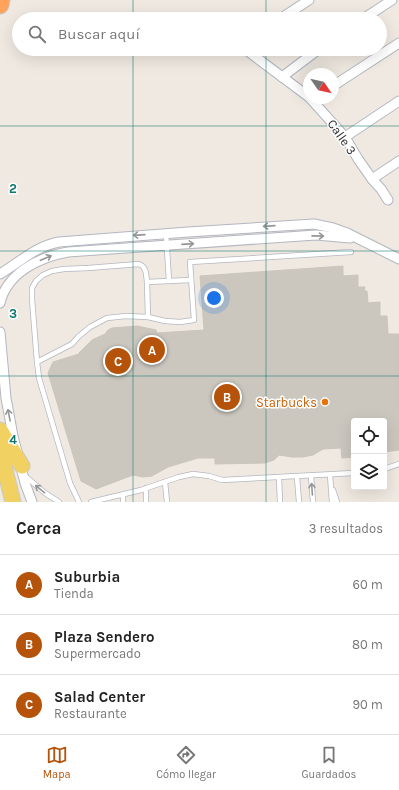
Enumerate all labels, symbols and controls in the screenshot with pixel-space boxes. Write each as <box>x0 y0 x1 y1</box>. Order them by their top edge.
search box <box>12 12 387 56</box>
icon: search <box>26 23 48 45</box>
text: Buscar aquí <box>58 25 140 43</box>
north arrow <box>303 68 339 104</box>
street label: Calle 3 <box>324 116 360 158</box>
text: 2 <box>9 181 17 196</box>
one-way arrow <box>263 223 276 230</box>
one-way arrow <box>133 232 146 239</box>
one-way arrow <box>311 232 324 240</box>
one-way arrow <box>181 241 194 248</box>
one-way arrow <box>39 254 51 262</box>
your location <box>204 288 224 308</box>
text: 3 <box>9 306 17 321</box>
pin: A <box>139 335 165 365</box>
pin: C <box>105 346 131 376</box>
pin: B <box>214 382 240 412</box>
place label: Starbucks <box>256 395 317 410</box>
marker: Starbucks <box>320 397 330 407</box>
one-way arrow <box>5 409 13 422</box>
map controls <box>351 418 387 490</box>
button: locate <box>351 418 387 454</box>
text: 4 <box>9 432 17 447</box>
button: layers <box>351 454 387 490</box>
one-way arrow <box>308 483 316 496</box>
one-way arrow <box>35 485 45 494</box>
text: Cerca <box>16 518 61 538</box>
text: 3 resultados <box>309 521 383 536</box>
text: Suburbia <box>54 568 120 586</box>
text: A <box>25 577 33 592</box>
text: 60 m <box>353 577 383 592</box>
text: Tienda <box>54 586 94 601</box>
text: Plaza Sendero <box>54 628 154 646</box>
text: B <box>25 637 33 652</box>
text: 80 m <box>352 637 383 652</box>
text: Supermercado <box>54 646 141 661</box>
text: Salad Center <box>54 688 145 706</box>
text: C <box>25 697 33 712</box>
text: 90 m <box>352 697 383 712</box>
text: Restaurante <box>54 706 127 721</box>
tab: Mapa <box>43 744 71 781</box>
tab: Cómo llegar <box>156 744 216 781</box>
tab: Guardados <box>302 744 356 781</box>

